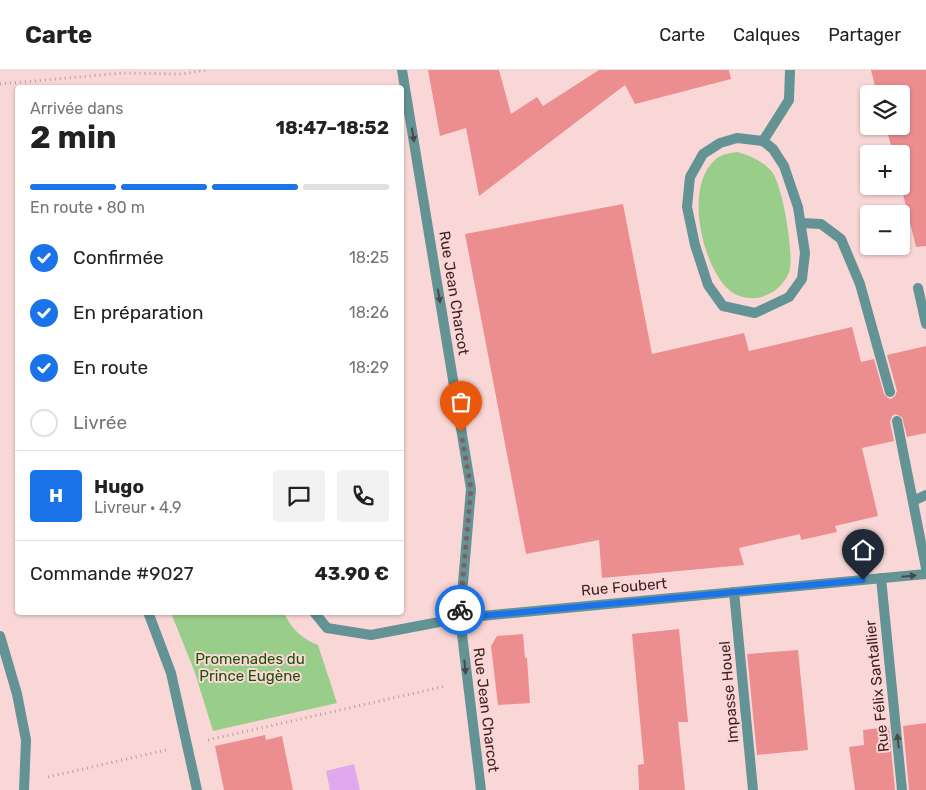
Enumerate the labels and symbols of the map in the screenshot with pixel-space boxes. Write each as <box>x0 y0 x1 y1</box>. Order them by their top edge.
one-way arrow <box>409 128 417 144</box>
street label: Rue Jean Charcot <box>435 230 473 357</box>
one-way arrow <box>436 288 444 304</box>
pin <box>440 381 482 432</box>
pin <box>842 529 884 580</box>
one-way arrow <box>901 571 917 579</box>
street label: Rue Foubert <box>580 574 668 600</box>
courier <box>435 585 485 635</box>
street label: Rue Félix Santallier <box>861 619 893 753</box>
street label: Impasse Houel <box>716 640 742 744</box>
street label: Rue Jean Charcot <box>469 647 503 774</box>
park label: Promenades du Prince Eugène <box>195 650 305 685</box>
one-way arrow <box>461 659 469 675</box>
one-way arrow <box>893 733 901 749</box>

